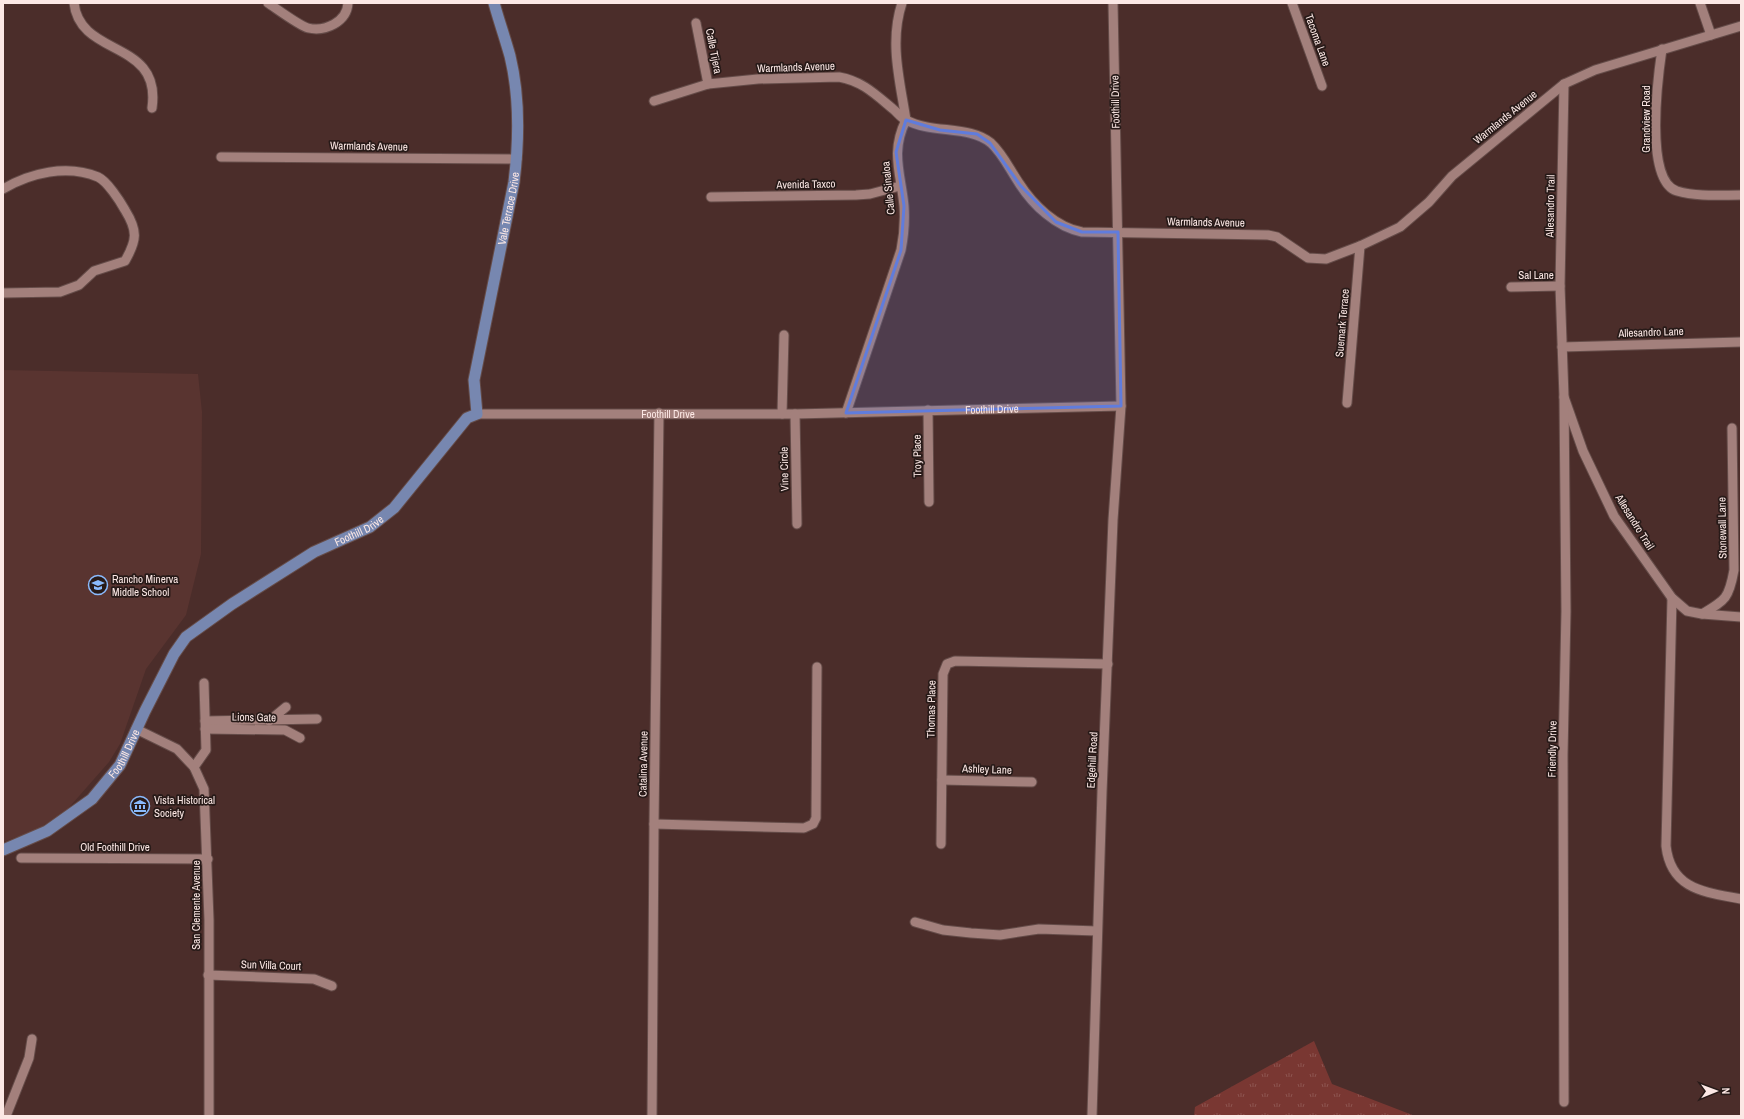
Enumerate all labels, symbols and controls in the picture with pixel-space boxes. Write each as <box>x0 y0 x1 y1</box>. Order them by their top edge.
street label: Tacoma Lane <box>1302 12 1334 68</box>
street label: Calle Tijera <box>703 27 725 75</box>
street label: Warmlands Avenue <box>757 59 835 75</box>
street label: Foothill Drive <box>1108 75 1122 129</box>
street label: Grandview Road <box>1639 85 1653 153</box>
street label: Warmlands Avenue <box>1470 87 1540 147</box>
street label: Warmlands Avenue <box>330 138 408 154</box>
street label: Calle Sinaloa <box>878 161 898 215</box>
street label: Vale Terrace Drive <box>494 171 522 246</box>
street label: Allesandro Trail <box>1542 175 1558 238</box>
street label: Avenida Taxco <box>775 176 836 192</box>
street label: Warmlands Avenue <box>1167 214 1245 230</box>
street label: Sal Lane <box>1518 268 1554 282</box>
street label: Suemark Terrace <box>1332 288 1352 358</box>
street label: Allesandro Lane <box>1617 324 1684 340</box>
street label: Foothill Drive <box>965 402 1019 417</box>
street label: Foothill Drive <box>641 407 695 421</box>
street label: Troy Place <box>910 434 924 478</box>
street label: Vine Circle <box>777 447 791 491</box>
street label: Allesandro Trail <box>1612 491 1658 552</box>
street label: Stonewall Lane <box>1714 497 1730 559</box>
street label: Foothill Drive <box>332 512 386 549</box>
place label: Rancho Minerva Middle School <box>112 572 178 599</box>
school or university icon: Rancho Minerva Middle School <box>87 574 109 596</box>
street label: Thomas Place <box>923 680 939 738</box>
street label: Lions Gate <box>232 710 276 724</box>
street label: Friendly Drive <box>1545 721 1559 777</box>
street label: Foothill Drive <box>105 727 143 781</box>
street label: Catalina Avenue <box>635 731 651 797</box>
street label: Edgehill Road <box>1084 731 1100 789</box>
street label: Ashley Lane <box>961 761 1012 777</box>
place label: Vista Historical Society <box>154 793 215 820</box>
museum icon: Vista Historical Society <box>129 795 151 817</box>
street label: Old Foothill Drive <box>80 840 150 854</box>
street label: San Clemente Avenue <box>189 860 203 950</box>
street label: Sun Villa Court <box>241 957 302 973</box>
north arrow <box>1696 1071 1736 1111</box>
text: N <box>1719 1087 1733 1094</box>

